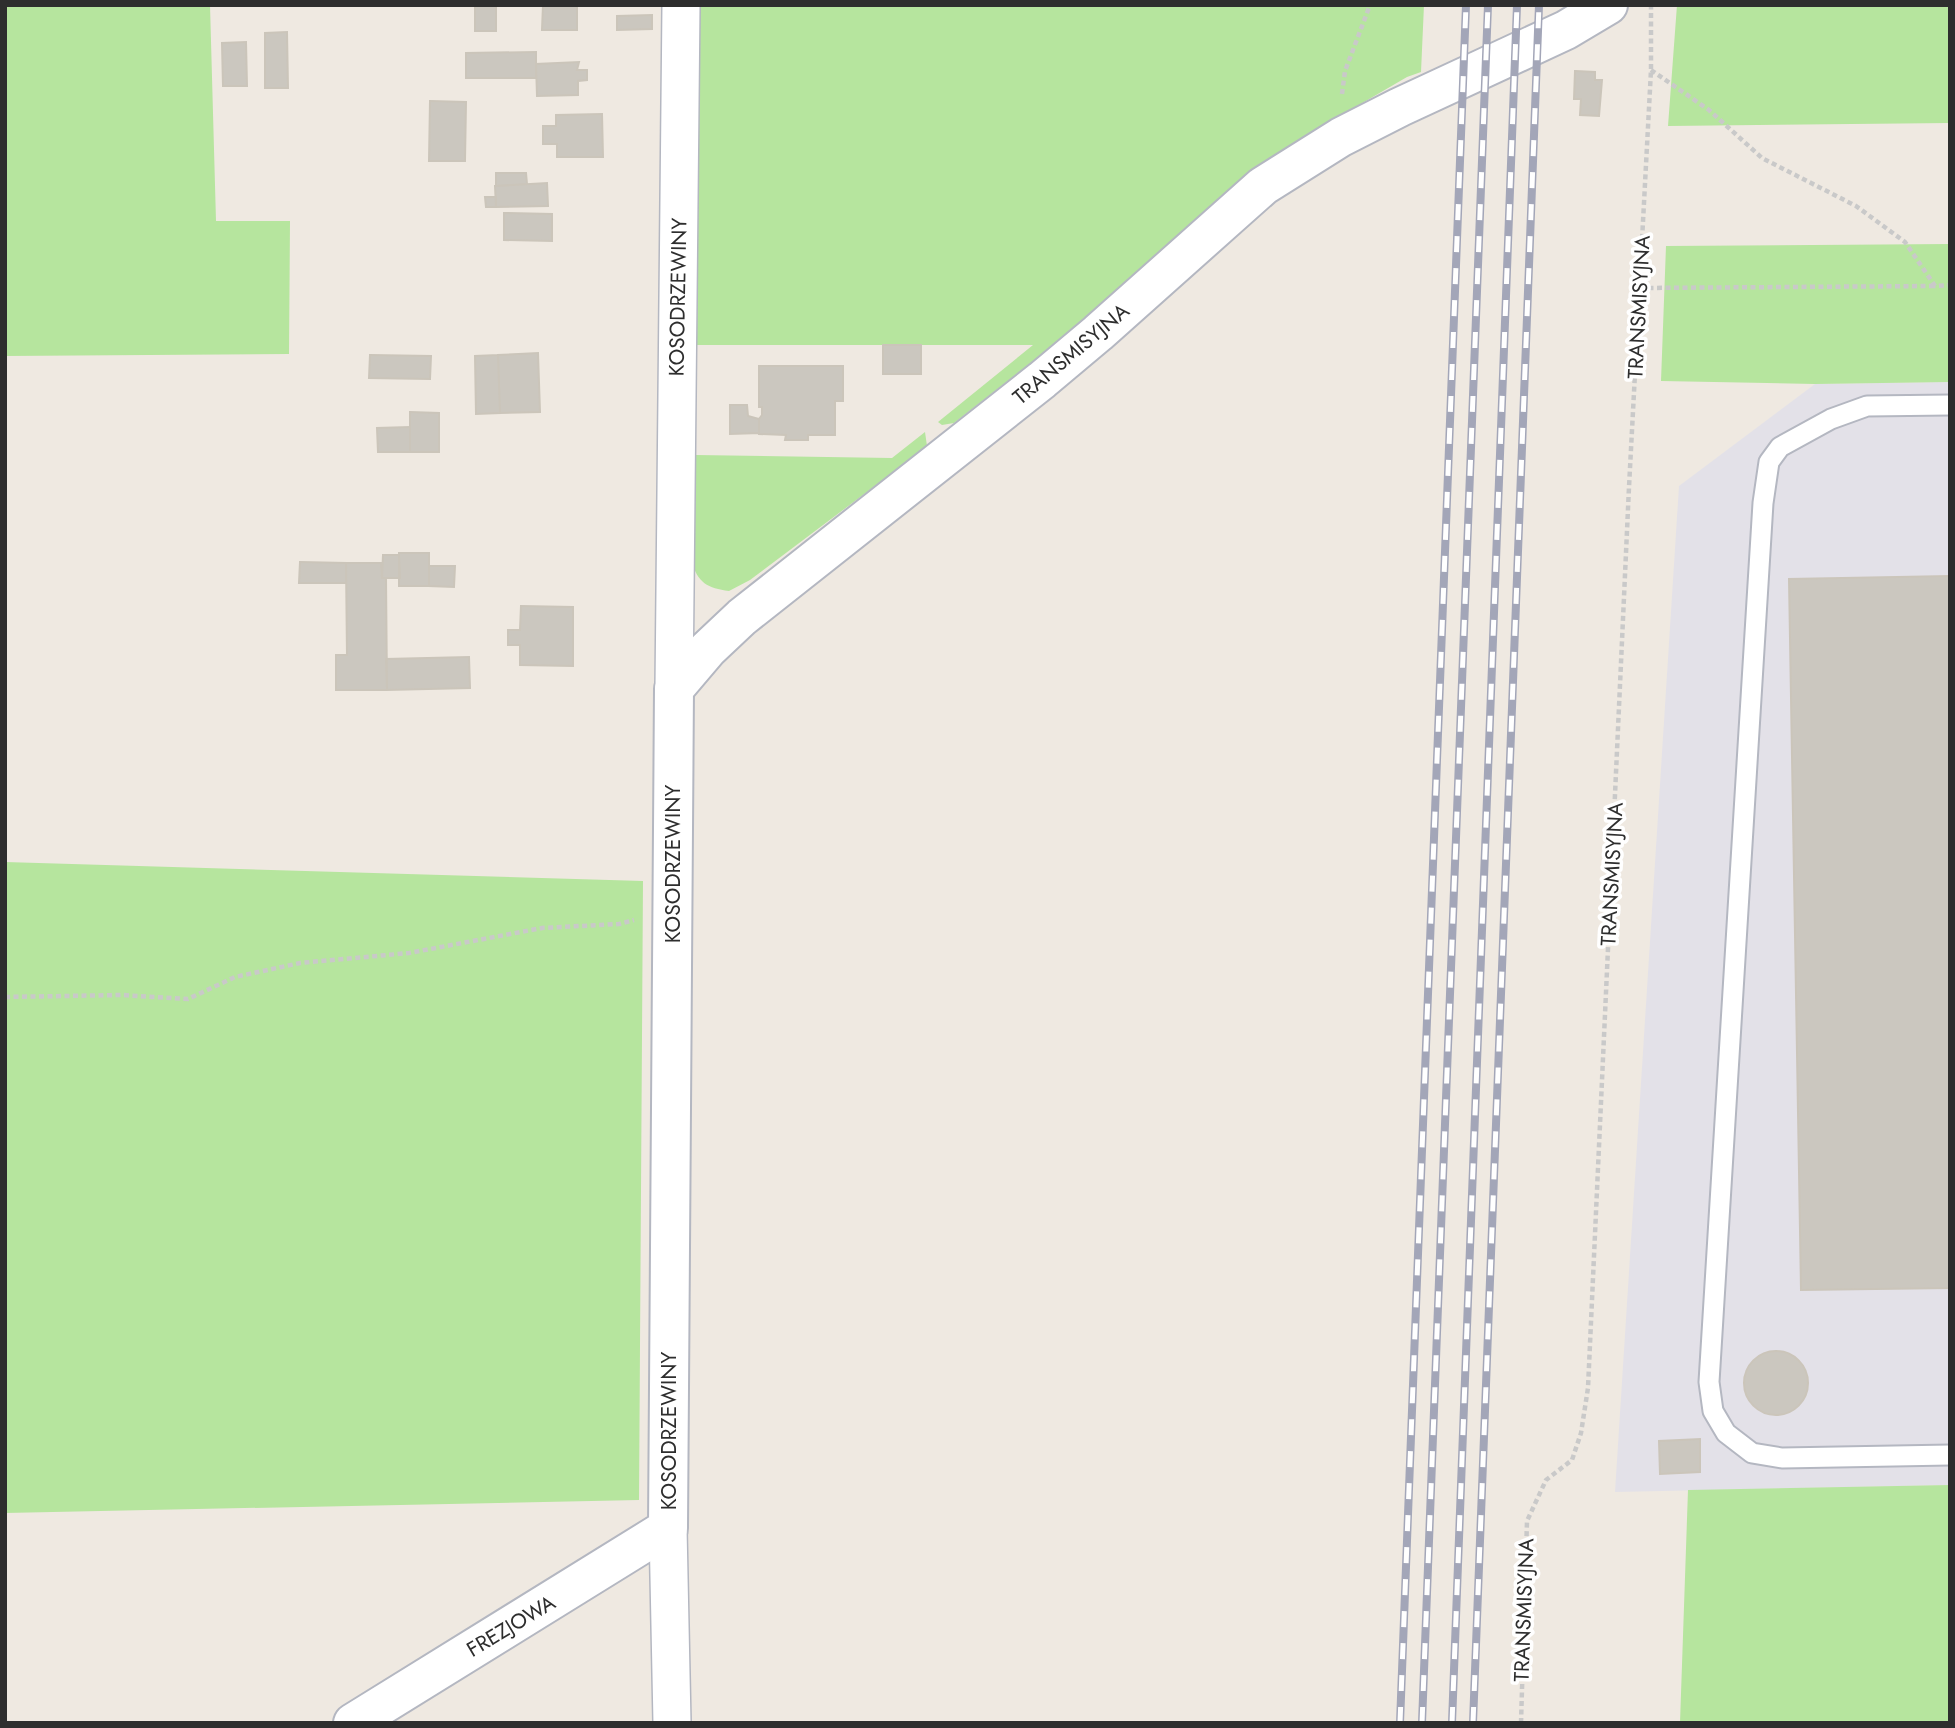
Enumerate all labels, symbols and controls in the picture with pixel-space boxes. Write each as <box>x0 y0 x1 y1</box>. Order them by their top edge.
street label: KOSODRZEWINY <box>662 217 694 377</box>
street label: TRANSMISYJNA <box>1620 234 1658 380</box>
street label: TRANSMISYJNA <box>1006 296 1136 412</box>
street label: KOSODRZEWINY <box>658 785 688 943</box>
street label: TRANSMISYJNA <box>1593 801 1631 947</box>
street label: KOSODRZEWINY <box>654 1352 684 1510</box>
street label: TRANSMISYJNA <box>1506 1537 1542 1682</box>
street label: FREZJOWA <box>461 1588 561 1664</box>

